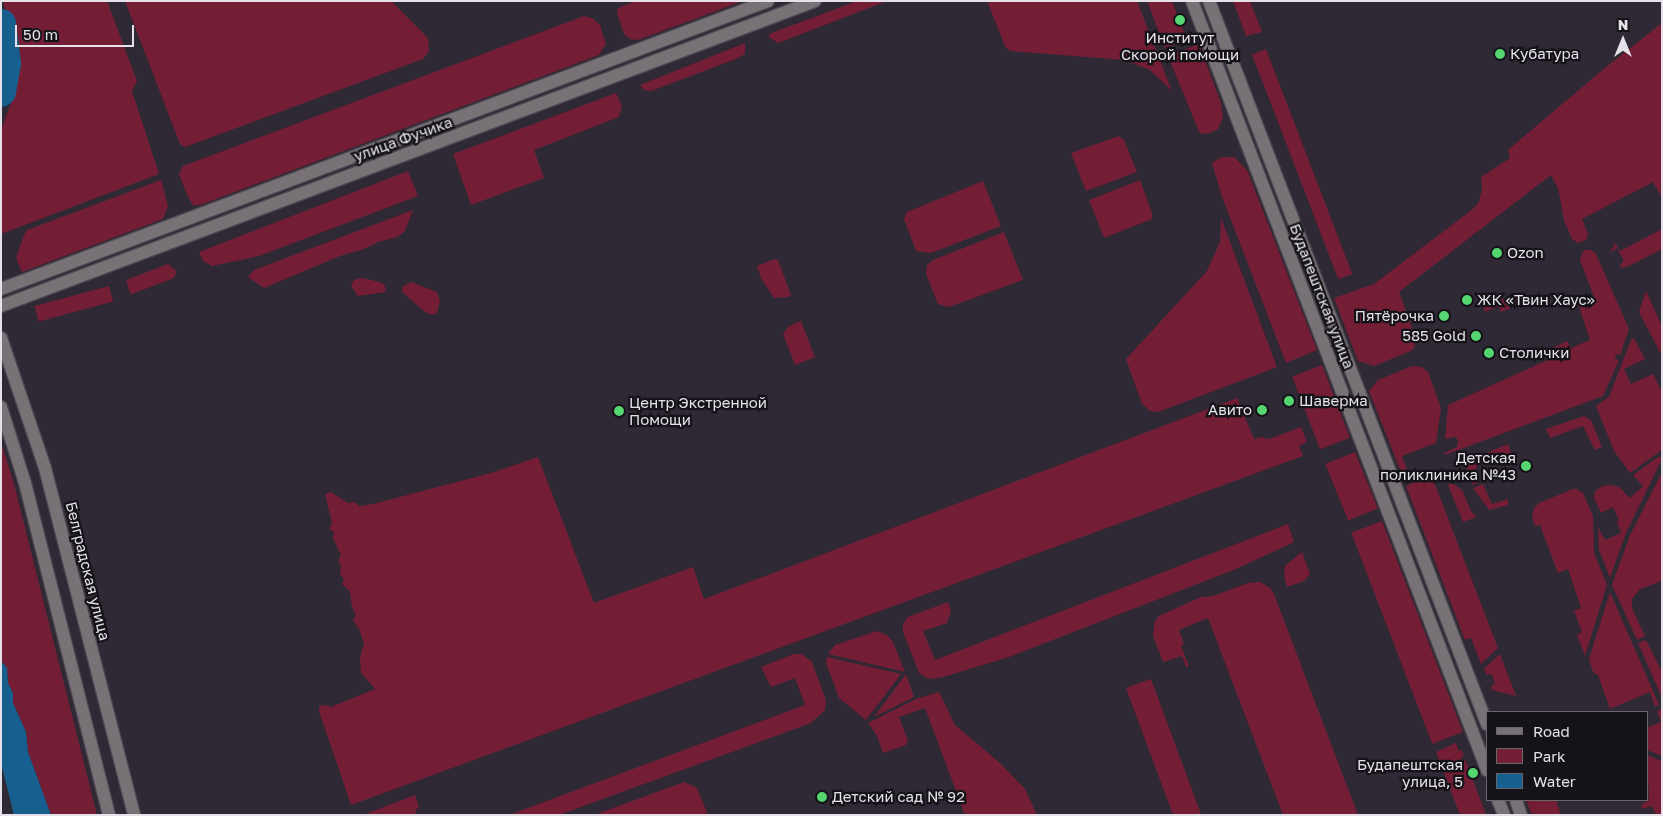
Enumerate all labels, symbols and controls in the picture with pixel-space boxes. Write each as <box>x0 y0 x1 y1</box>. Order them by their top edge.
marker: Институт Скорой помощи <box>1174 14 1186 26</box>
scale bar <box>18 15 136 47</box>
north arrow <box>1598 15 1648 65</box>
text: N <box>1618 16 1628 33</box>
text: 50 m <box>23 25 58 43</box>
place label: Институт Скорой помощи <box>1121 28 1239 63</box>
place label: Кубатура <box>1510 45 1579 63</box>
marker: Кубатура <box>1494 48 1506 60</box>
street label: улица Фучика <box>351 113 455 165</box>
street label: Будапештская улица <box>1286 221 1358 371</box>
place label: Ozon <box>1507 244 1544 262</box>
marker: Ozon <box>1491 247 1503 259</box>
place label: ЖК «Твин Хаус» <box>1477 291 1595 309</box>
marker: ЖК «Твин Хаус» <box>1461 294 1473 306</box>
place label: Пятёрочка <box>1355 307 1434 325</box>
marker: Пятёрочка <box>1438 310 1450 322</box>
place label: 585 Gold <box>1402 327 1466 345</box>
marker: 585 Gold <box>1470 330 1482 342</box>
place label: Столички <box>1499 344 1569 362</box>
marker: Столички <box>1483 347 1495 359</box>
place label: Шаверма <box>1299 392 1368 410</box>
place label: Центр Экстренной Помощи <box>629 393 767 428</box>
marker: Шаверма <box>1283 395 1295 407</box>
place label: Авито <box>1208 401 1252 419</box>
marker: Авито <box>1256 404 1268 416</box>
marker: Центр Экстренной Помощи <box>613 405 625 417</box>
place label: Детская поликлиника №43 <box>1380 448 1516 483</box>
marker: Детская поликлиника №43 <box>1520 460 1532 472</box>
street label: Белградская улица <box>62 500 114 642</box>
legend <box>1486 711 1648 801</box>
text: Road <box>1533 722 1570 740</box>
text: Park <box>1533 747 1565 765</box>
place label: Будапештская улица, 5 <box>1357 755 1463 790</box>
marker: Будапештская улица, 5 <box>1467 767 1479 779</box>
text: Water <box>1533 772 1576 790</box>
place label: Детский сад № 92 <box>832 788 965 806</box>
marker: Детский сад № 92 <box>816 791 828 803</box>

